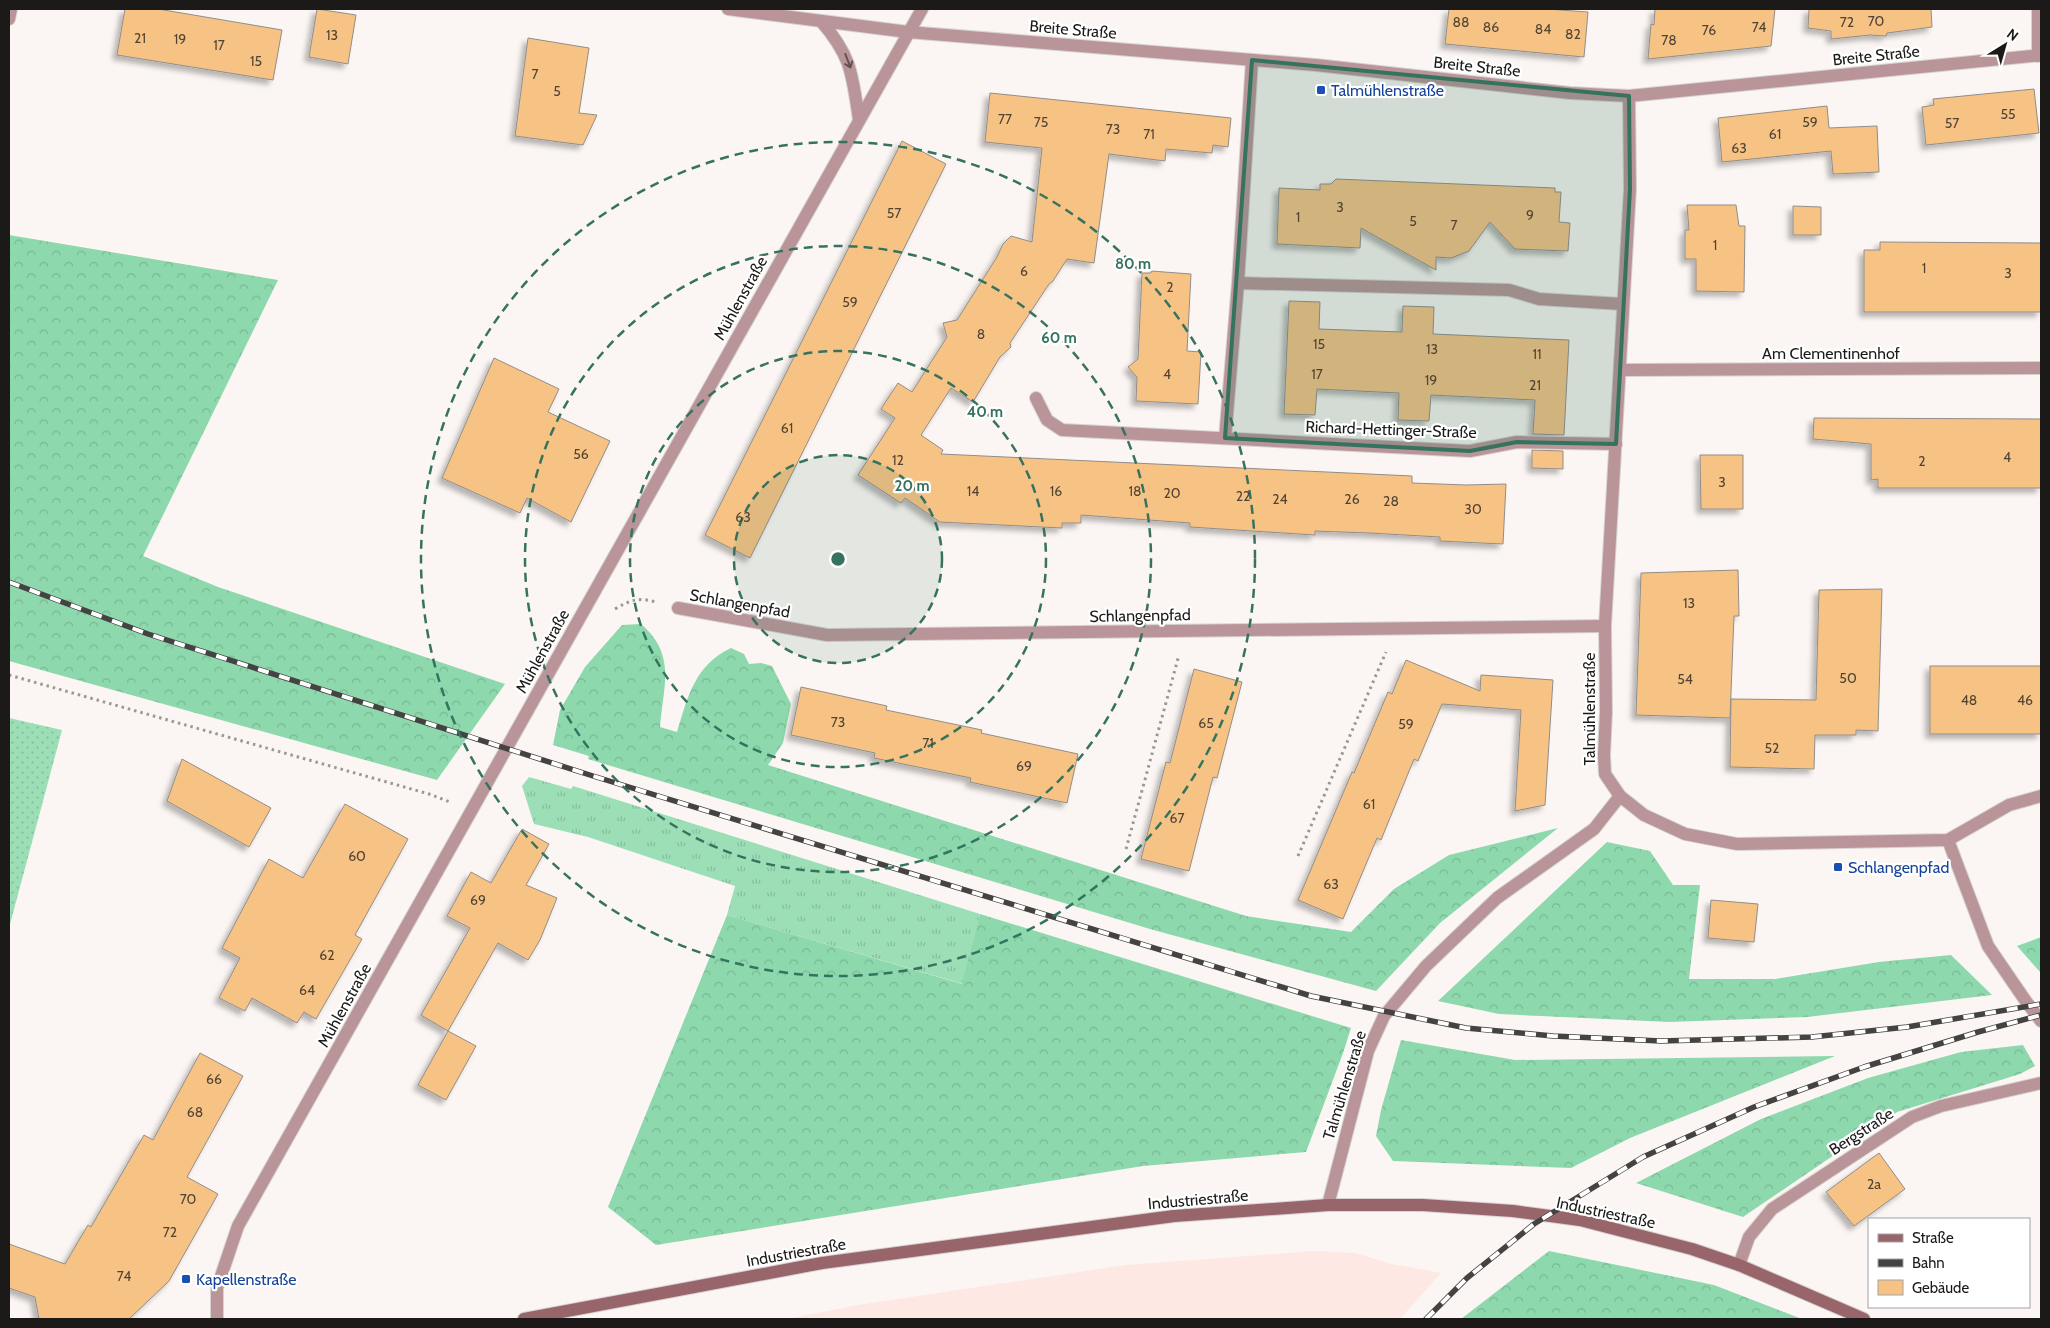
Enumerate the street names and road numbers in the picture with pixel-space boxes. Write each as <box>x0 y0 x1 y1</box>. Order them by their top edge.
street label: Breite Straße <box>1029 16 1117 43</box>
street label: Breite Straße <box>1832 41 1921 70</box>
street label: Breite Straße <box>1432 52 1521 81</box>
street label: Mühlenstraße <box>710 253 771 343</box>
street label: Am Clementinenhof <box>1762 344 1901 363</box>
street label: Richard-Hettinger-Straße <box>1305 417 1477 442</box>
street label: Schlangenpfad <box>688 585 791 622</box>
street label: Schlangenpfad <box>1089 605 1191 626</box>
street label: Mühlenstraße <box>512 606 573 696</box>
street label: Talmühlenstraße <box>1580 653 1599 765</box>
street label: Mühlenstraße <box>314 960 375 1050</box>
street label: Talmühlenstraße <box>1319 1028 1370 1142</box>
street label: Bergstraße <box>1826 1104 1897 1159</box>
street label: Industriestraße <box>1147 1186 1249 1213</box>
street label: Industriestraße <box>1555 1193 1657 1232</box>
street label: Industriestraße <box>745 1234 847 1271</box>

